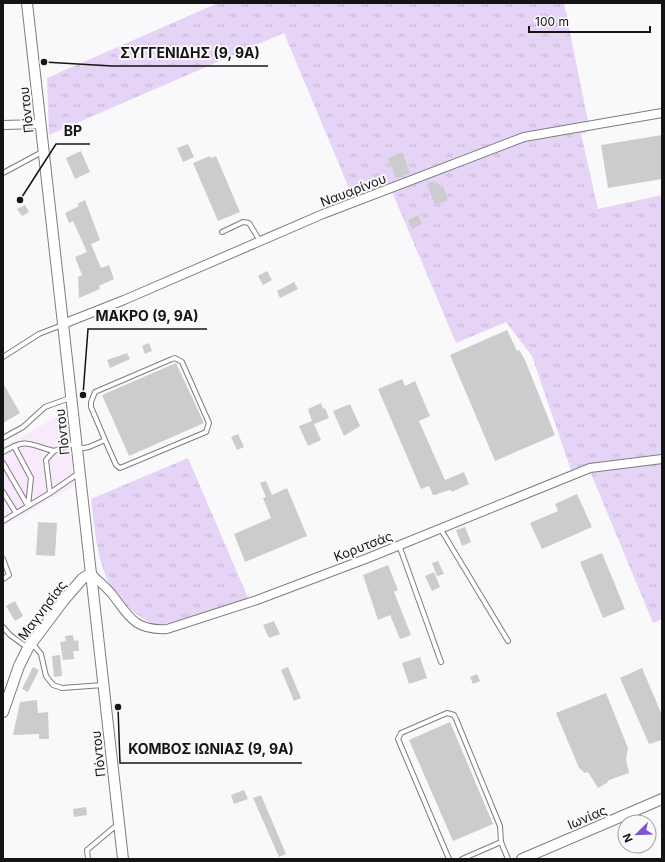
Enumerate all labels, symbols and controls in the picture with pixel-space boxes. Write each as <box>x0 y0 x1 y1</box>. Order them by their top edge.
scale bar <box>529 8 650 34</box>
text: 100 m <box>535 14 569 29</box>
callout: ΣΥΓΓΕΝΙΔΗΣ (9, 9Α) <box>112 40 268 66</box>
text: ΣΥΓΓΕΝΙΔΗΣ (9, 9Α) <box>120 44 260 61</box>
street label: Πόντου <box>16 86 36 134</box>
callout: BP <box>56 118 90 144</box>
text: BP <box>64 122 82 139</box>
street label: Ναυαρίνου <box>318 170 388 210</box>
callout: ΜΑΚΡΟ (9, 9Α) <box>88 303 207 329</box>
text: ΜΑΚΡΟ (9, 9Α) <box>95 307 199 324</box>
street label: Πόντου <box>52 408 72 456</box>
street label: Κορυτσάς <box>331 528 395 564</box>
street label: Μαγνησίας <box>14 577 70 643</box>
street label: Πόντου <box>88 730 108 778</box>
callout: ΚΟΜΒΟΣ ΙΩΝΙΑΣ (9, 9Α) <box>120 737 302 763</box>
text: ΚΟΜΒΟΣ ΙΩΝΙΑΣ (9, 9Α) <box>128 740 294 757</box>
street label: Ιωνίας <box>565 802 609 832</box>
north arrow <box>617 814 657 854</box>
text: N <box>620 831 636 845</box>

